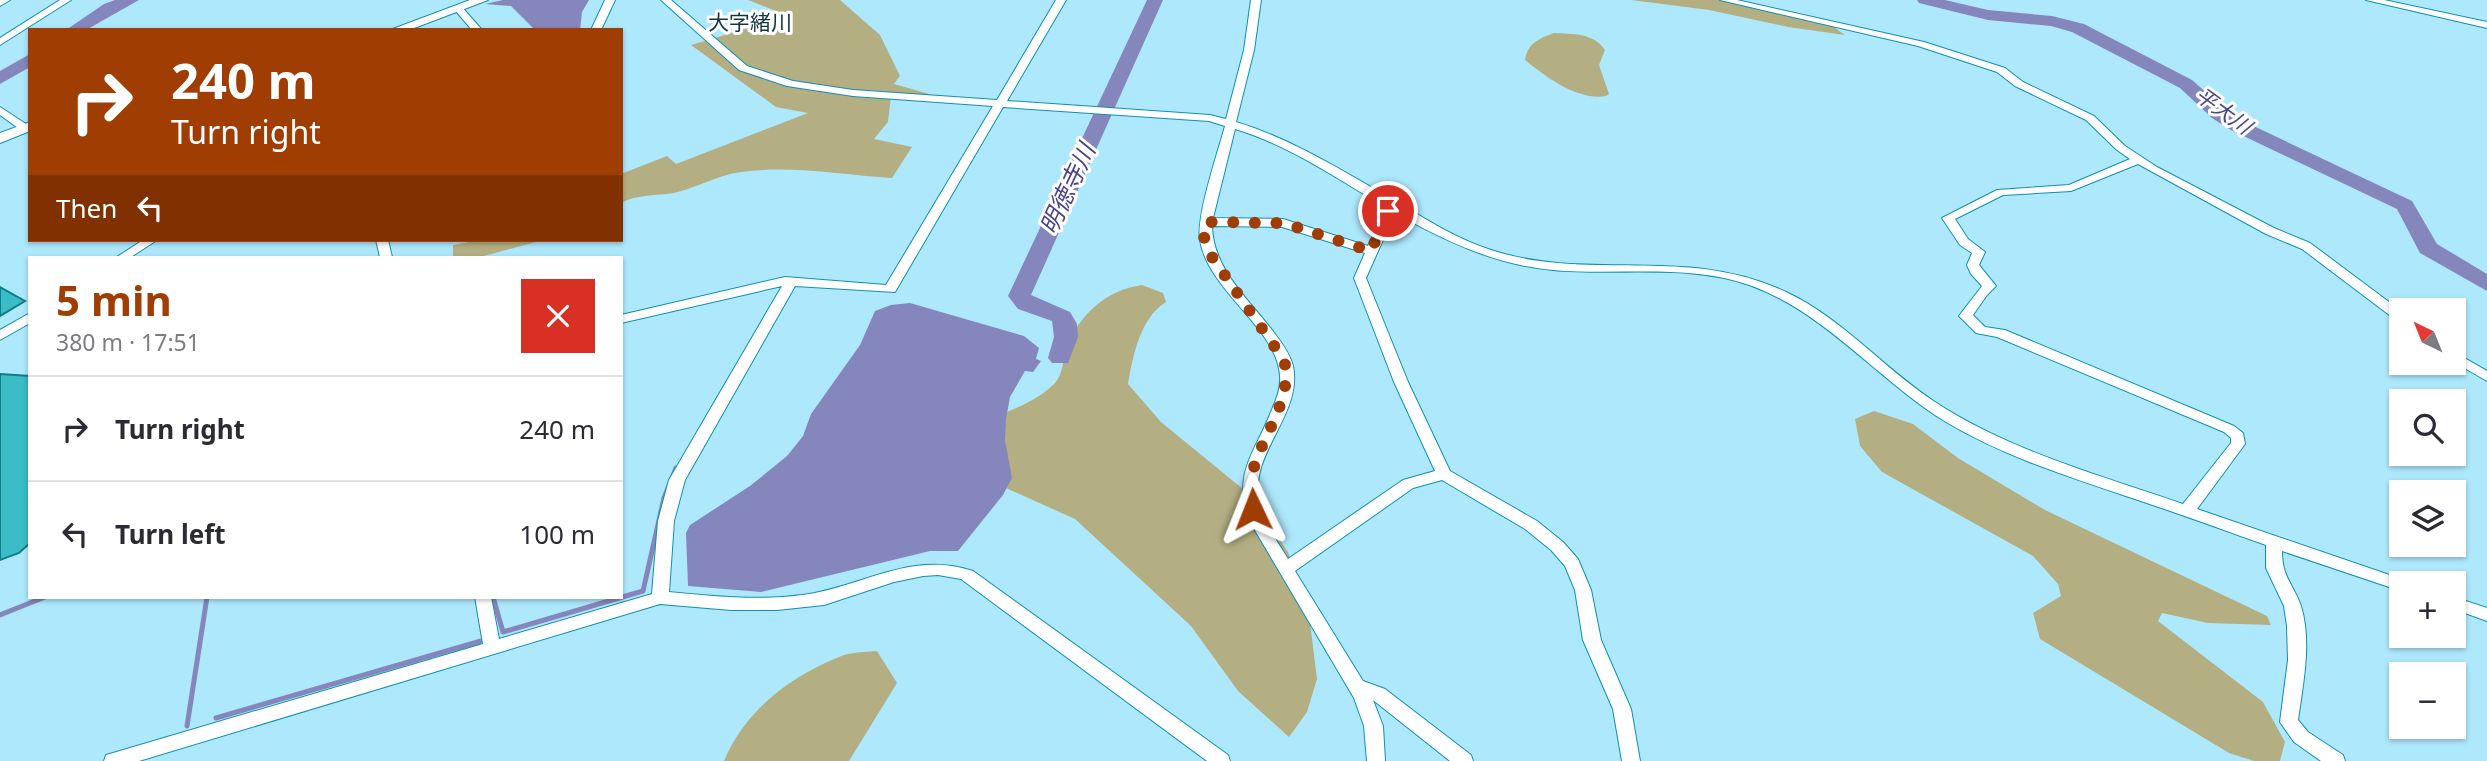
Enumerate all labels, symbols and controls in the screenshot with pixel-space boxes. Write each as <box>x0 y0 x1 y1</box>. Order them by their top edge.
district label: 大字緒川 <box>708 8 792 36</box>
text: 240 m <box>171 47 316 113</box>
icon: right <box>56 56 147 147</box>
water label: 平大川 <box>2190 80 2259 141</box>
text: Turn right <box>171 110 321 153</box>
water label: 明徳寺川 <box>1031 135 1103 239</box>
pin <box>1358 181 1418 241</box>
icon: left <box>131 189 169 227</box>
text: Then <box>56 190 117 226</box>
icon: arrive <box>1369 192 1407 230</box>
text: 5 min <box>56 271 172 328</box>
button: close <box>521 279 595 353</box>
north arrow <box>2389 298 2466 374</box>
map controls <box>2389 298 2466 739</box>
text: 380 m · 17:51 <box>56 326 200 358</box>
button: search <box>2389 389 2466 466</box>
icon: right <box>56 410 94 448</box>
text: Turn right <box>115 411 245 447</box>
text: 240 m <box>519 411 595 447</box>
position arrow <box>1216 472 1290 546</box>
button: layers <box>2389 480 2466 557</box>
icon: left <box>56 515 94 553</box>
text: Turn left <box>115 516 226 552</box>
text: 100 m <box>519 516 595 552</box>
button: + <box>2389 571 2466 648</box>
button: − <box>2389 662 2466 739</box>

